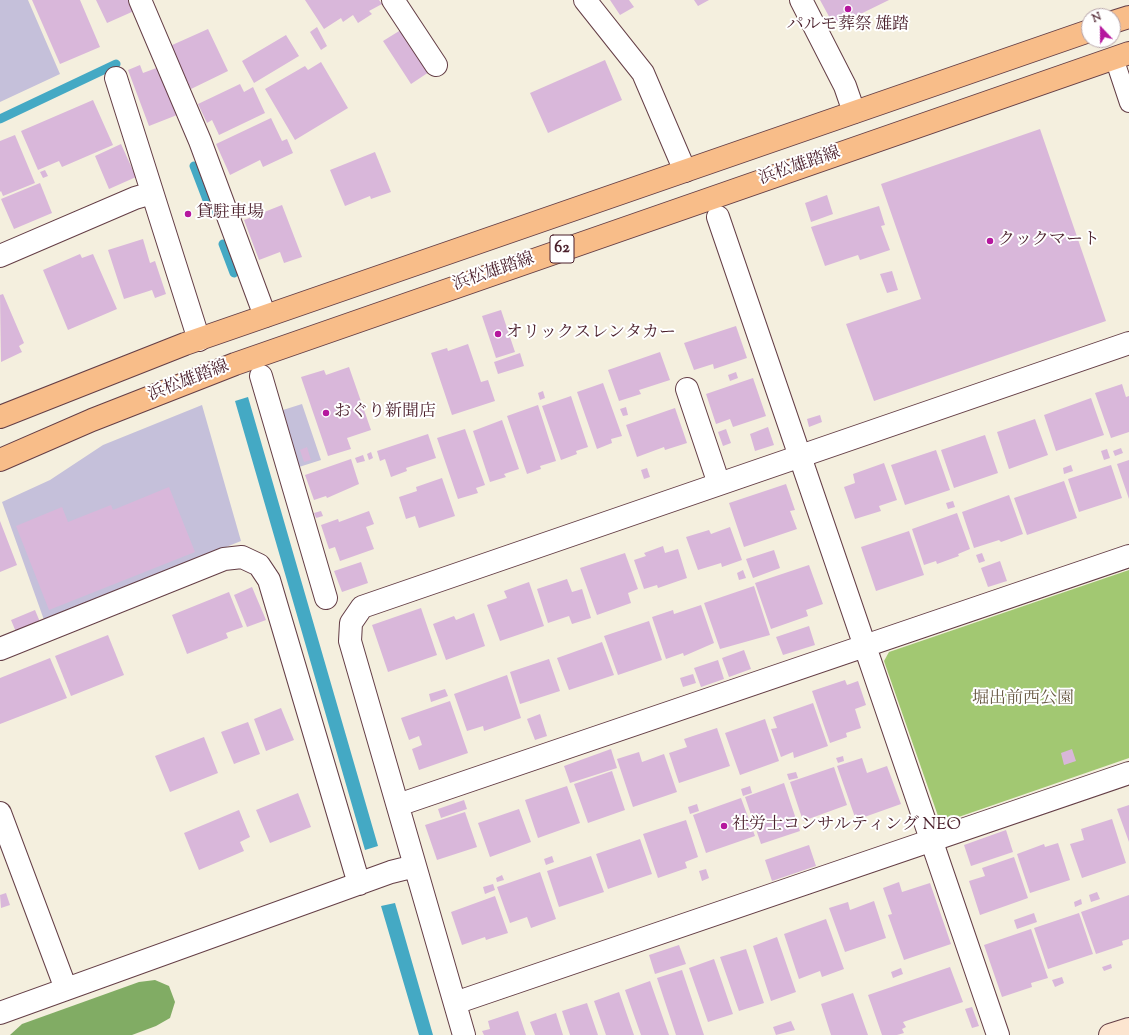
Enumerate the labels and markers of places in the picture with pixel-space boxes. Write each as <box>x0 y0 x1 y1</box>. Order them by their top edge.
marker: パルモ葬祭 雄踏 <box>843 4 853 14</box>
place label: パルモ葬祭 雄踏 <box>787 16 909 36</box>
place label: 貸駐車場 <box>196 204 264 224</box>
marker: 貸駐車場 <box>183 209 193 219</box>
place label: クックマート <box>998 231 1100 251</box>
marker: クックマート <box>985 236 995 246</box>
place label: オリックスレンタカー <box>506 324 676 344</box>
marker: オリックスレンタカー <box>493 329 503 339</box>
place label: おぐり新聞店 <box>334 403 436 423</box>
marker: おぐり新聞店 <box>321 408 331 418</box>
place label: 社労士コンサルティング NEO <box>732 816 961 836</box>
marker: 社労士コンサルティング NEO <box>719 821 729 831</box>

